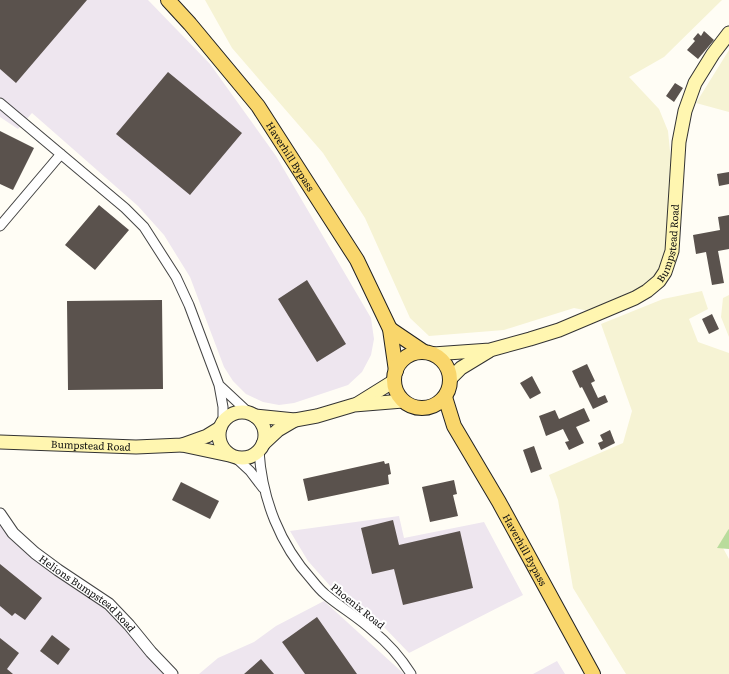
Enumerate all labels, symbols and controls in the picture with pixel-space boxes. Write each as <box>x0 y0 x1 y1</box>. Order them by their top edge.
street label: Haverhill Bypass <box>263 118 319 194</box>
street label: Bumpstead Road <box>652 204 682 285</box>
street label: Bumpstead Road <box>51 436 131 454</box>
street label: Haverhill Bypass <box>500 511 551 589</box>
street label: Helions Bumpstead Road <box>36 551 139 635</box>
street label: Phoenix Road <box>328 579 388 632</box>

